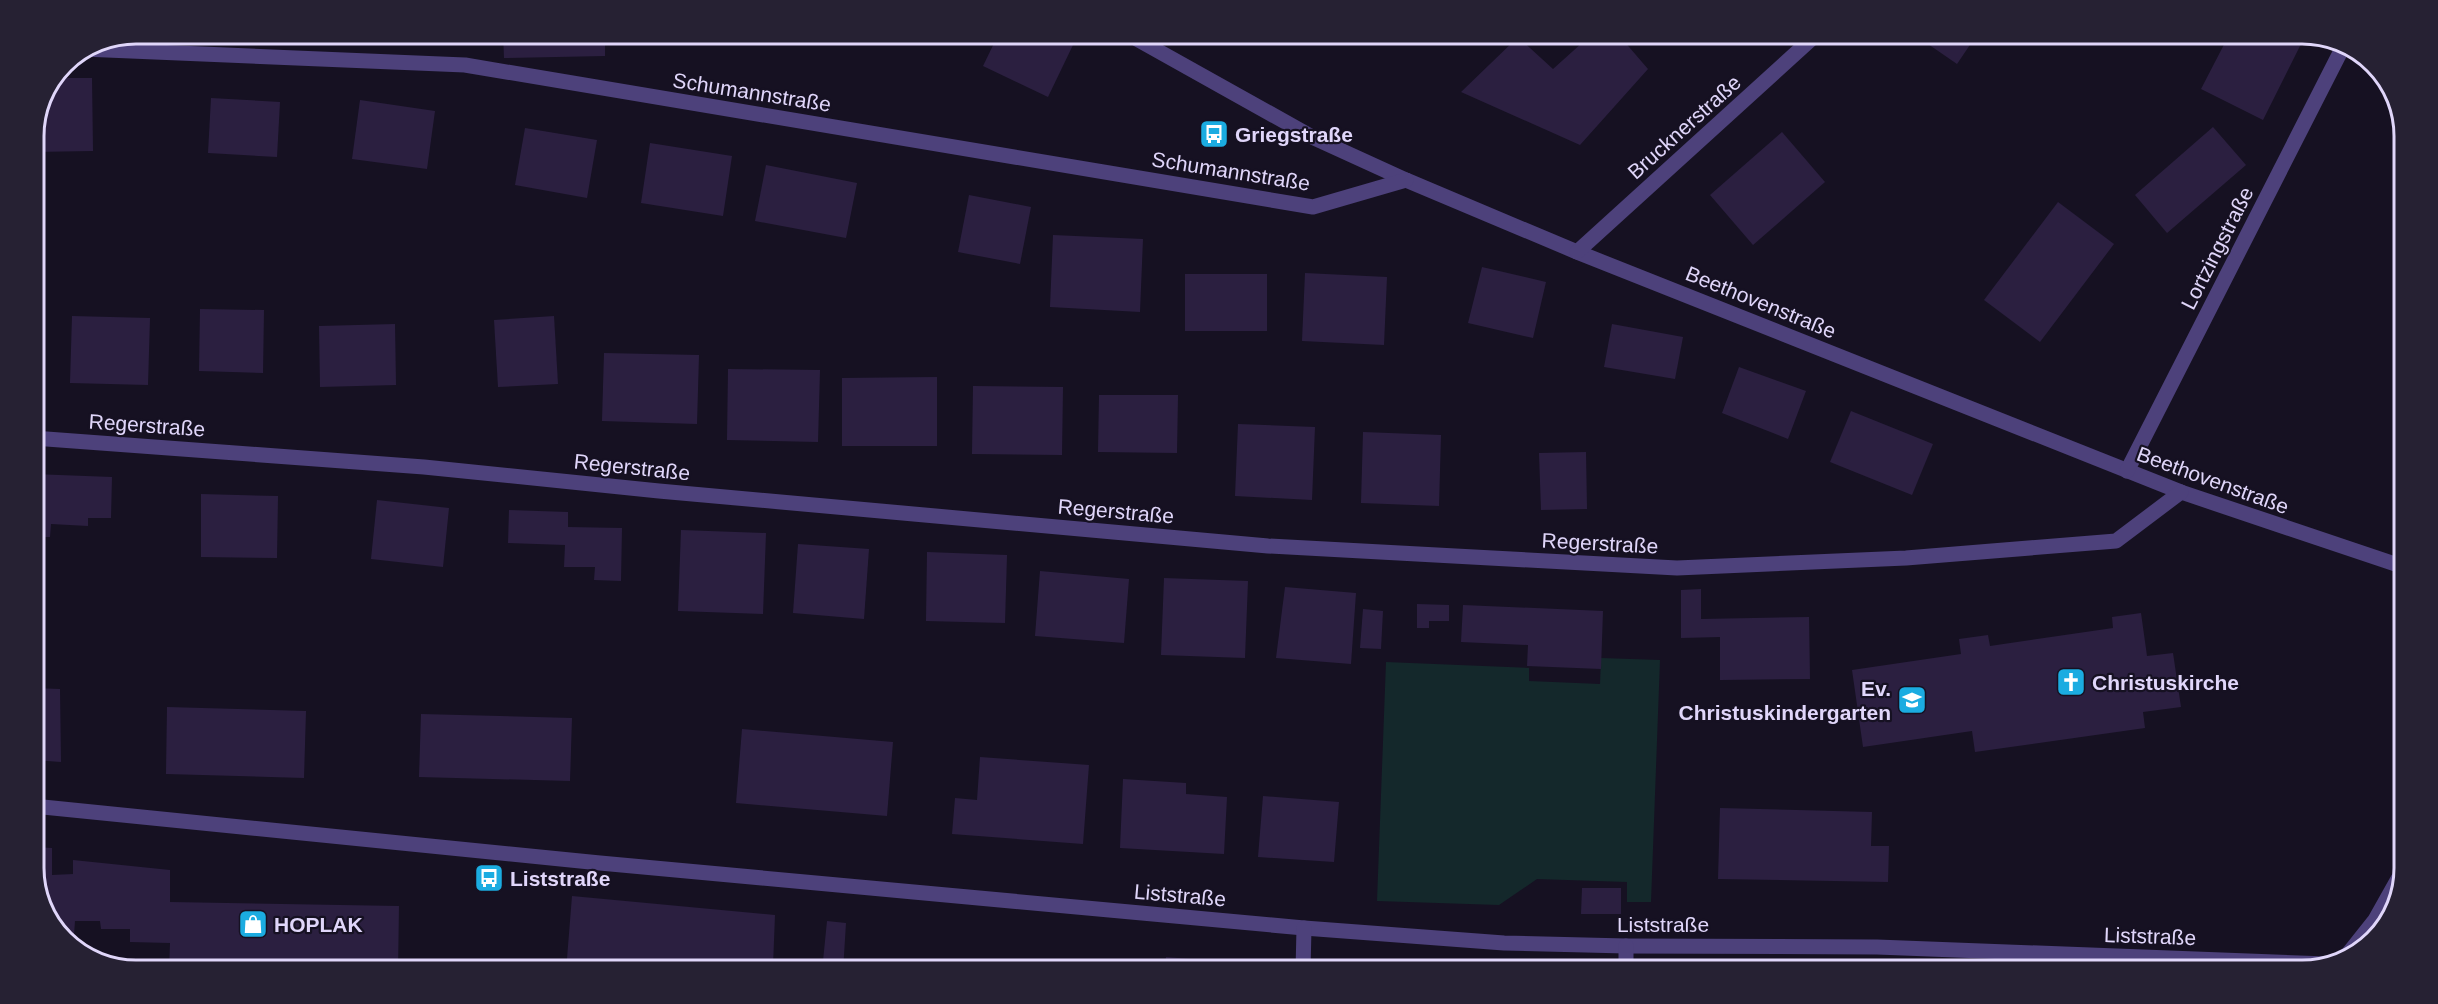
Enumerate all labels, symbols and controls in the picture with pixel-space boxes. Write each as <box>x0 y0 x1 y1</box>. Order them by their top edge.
street label: Schumannstraße <box>671 68 833 116</box>
street label: Brucknerstraße <box>1623 70 1745 184</box>
bus stop icon: Griegstraße <box>1198 118 1230 150</box>
place label: Griegstraße <box>1235 123 1353 146</box>
street label: Schumannstraße <box>1150 147 1312 195</box>
street label: Lortzingstraße <box>2176 183 2258 313</box>
street label: Beethovenstraße <box>1683 261 1839 343</box>
street label: Regerstraße <box>88 409 206 441</box>
street label: Beethovenstraße <box>2134 442 2292 518</box>
street label: Regerstraße <box>573 449 691 485</box>
street label: Regerstraße <box>1057 494 1175 528</box>
street label: Regerstraße <box>1541 528 1659 558</box>
church icon: Christuskirche <box>2055 666 2087 698</box>
place label: Christuskirche <box>2092 671 2239 694</box>
place label: Ev. Christuskindergarten <box>1679 677 1891 724</box>
school or university icon: Ev. Christuskindergarten <box>1896 684 1928 716</box>
bus stop icon: Liststraße <box>473 862 505 894</box>
place label: Liststraße <box>510 867 610 890</box>
street label: Liststraße <box>1133 880 1227 910</box>
shop icon: HOPLAK <box>237 908 269 940</box>
place label: HOPLAK <box>274 913 363 936</box>
street label: Liststraße <box>1617 913 1709 936</box>
street label: Liststraße <box>2104 923 2196 949</box>

